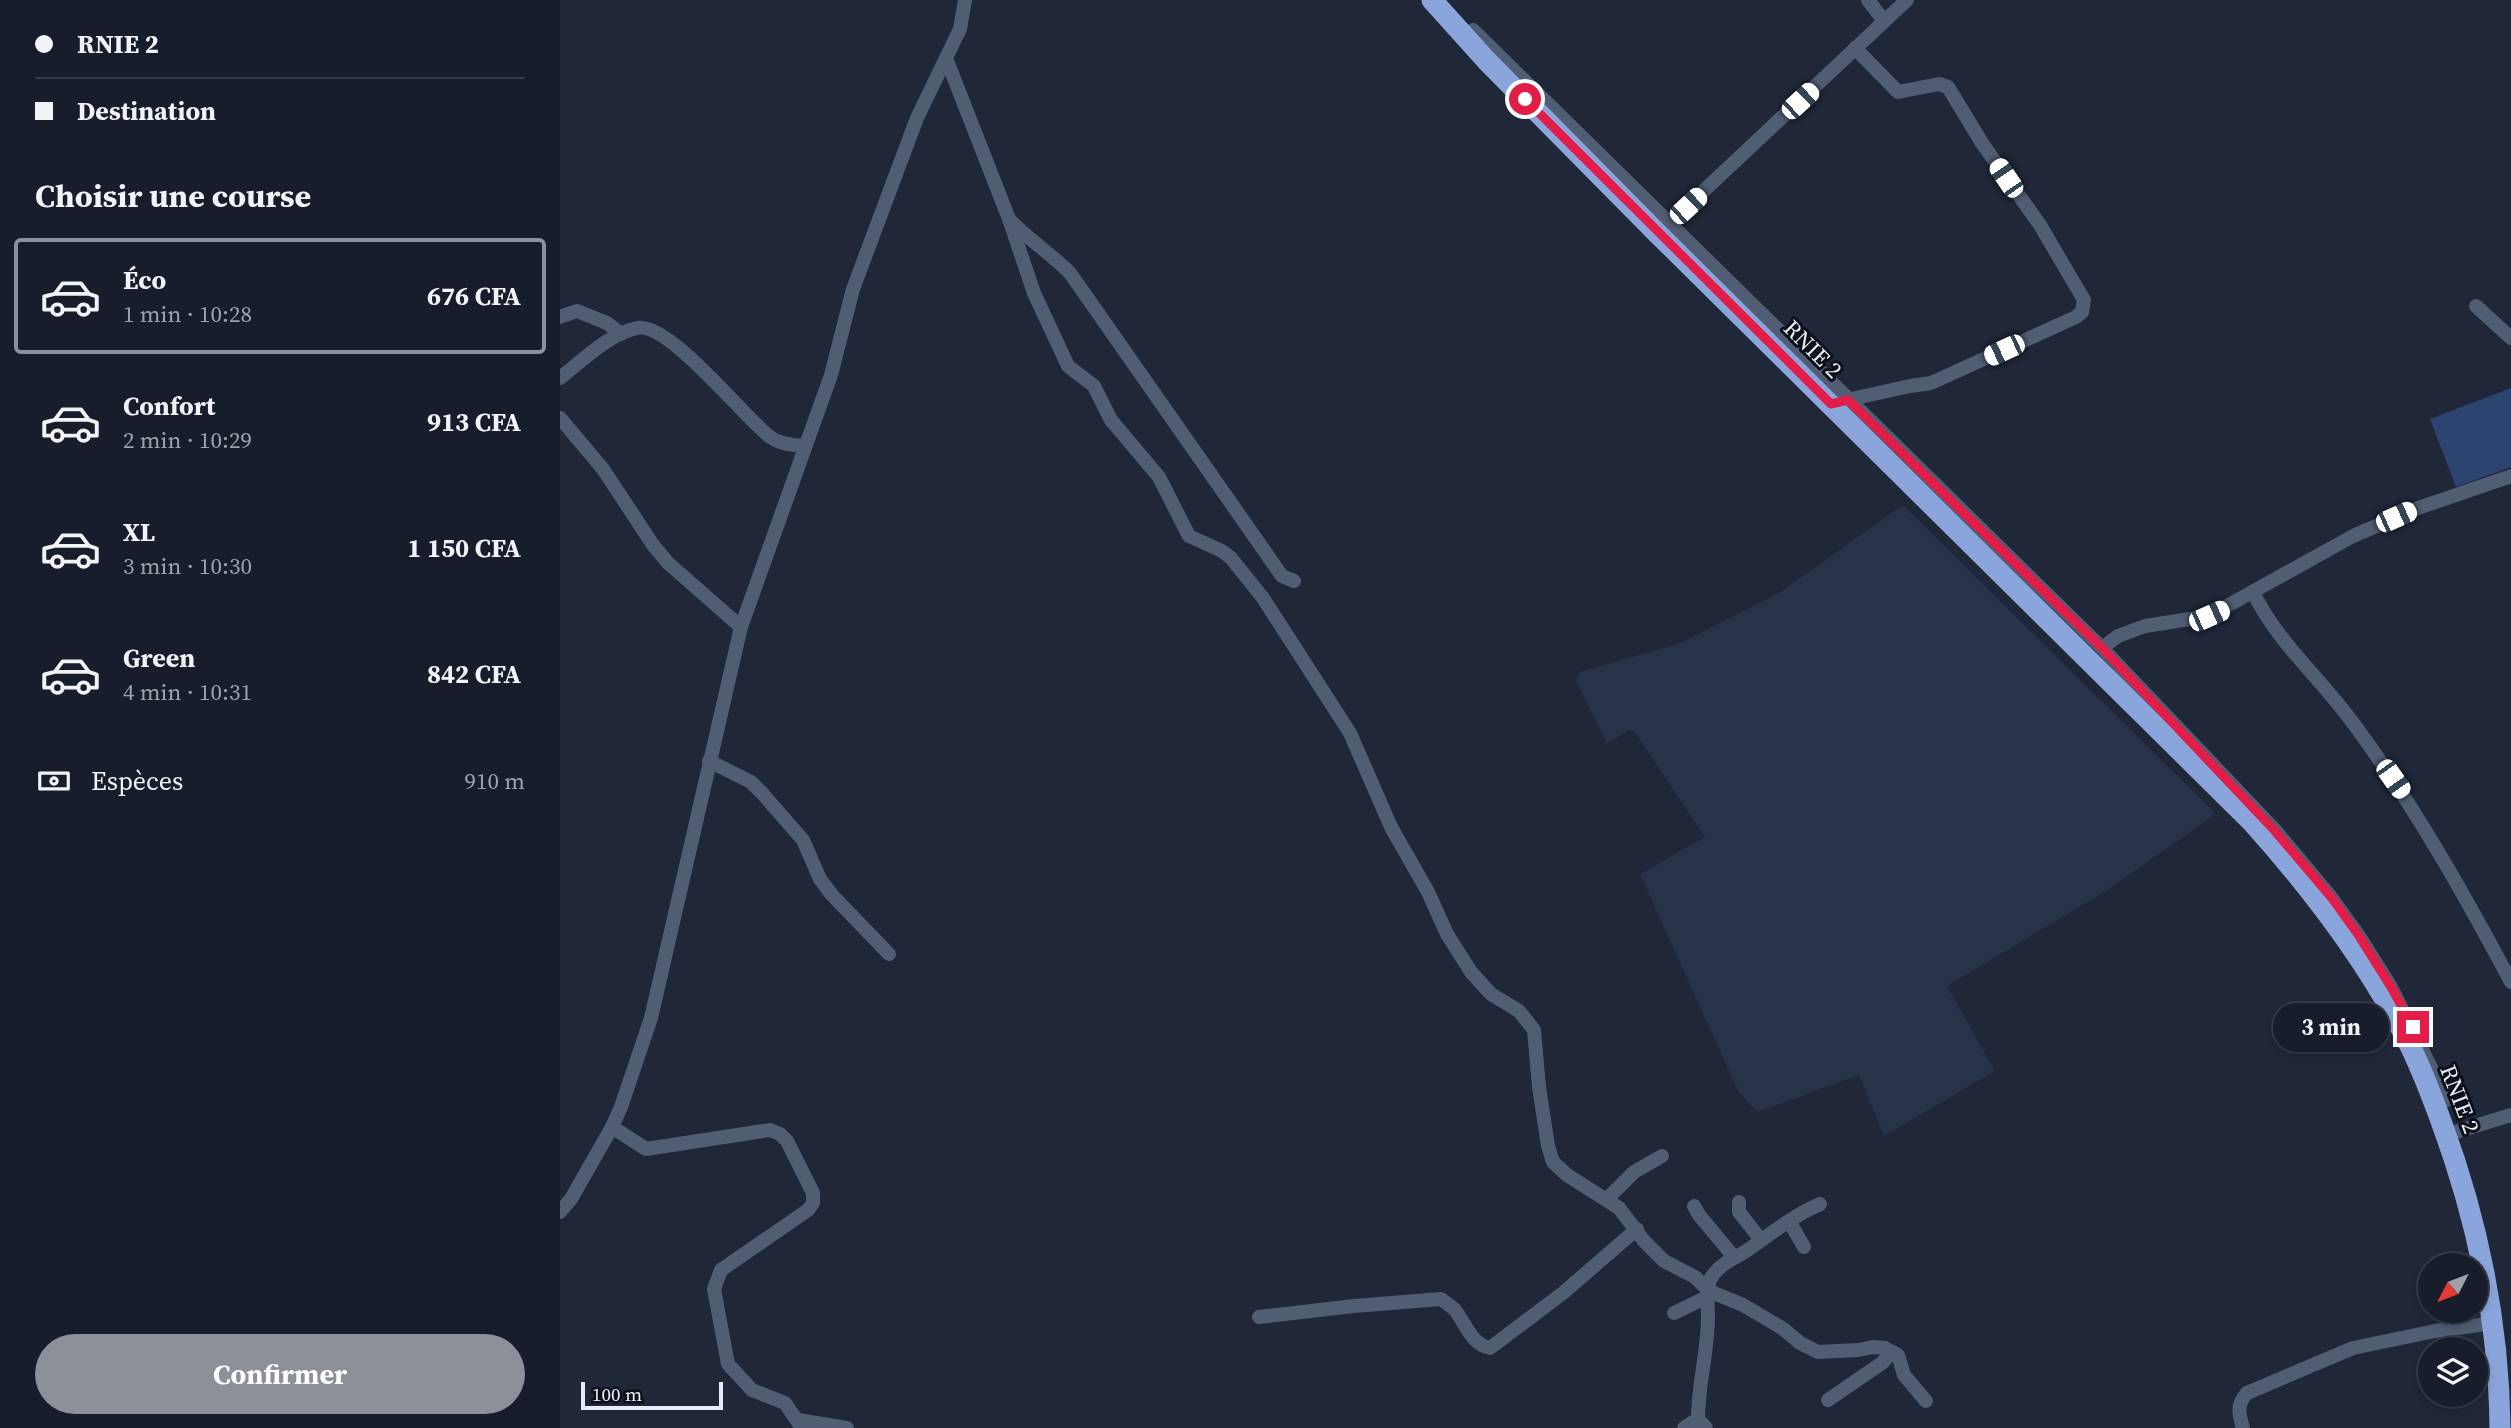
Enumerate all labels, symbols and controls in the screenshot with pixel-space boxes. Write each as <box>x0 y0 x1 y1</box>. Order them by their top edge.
text: RNIE 2 <box>77 26 159 62</box>
car <box>1778 79 1823 123</box>
route start <box>1509 83 1541 115</box>
text: Destination <box>77 93 216 129</box>
car <box>1986 155 2027 201</box>
text: Choisir une course <box>35 174 311 218</box>
car <box>1666 184 1711 228</box>
text: Éco <box>123 262 166 298</box>
icon: car <box>39 265 102 328</box>
text: 676 CFA <box>427 278 521 314</box>
text: 1 min · 10:28 <box>123 298 252 330</box>
street label: RNIE 2 <box>1777 313 1849 385</box>
car <box>1981 332 2028 368</box>
text: Confort <box>123 388 215 424</box>
icon: car <box>39 391 102 454</box>
text: 913 CFA <box>427 404 521 440</box>
text: 2 min · 10:29 <box>123 424 252 456</box>
car <box>2373 499 2420 535</box>
text: XL <box>123 514 155 550</box>
icon: car <box>39 517 102 580</box>
text: 1 150 CFA <box>407 530 521 566</box>
text: 3 min · 10:30 <box>123 550 252 582</box>
car <box>2186 598 2233 634</box>
text: Green <box>123 640 195 676</box>
icon: car <box>39 643 102 706</box>
text: 842 CFA <box>427 656 521 692</box>
text: 4 min · 10:31 <box>123 676 252 708</box>
car <box>2373 756 2414 802</box>
icon: cash <box>35 762 73 800</box>
text: Espèces <box>91 763 183 799</box>
text: 910 m <box>464 765 525 797</box>
callout: 3 min <box>2273 1002 2388 1052</box>
text: 3 min <box>2301 1011 2361 1043</box>
route end <box>2397 1011 2429 1043</box>
street label: RNIE 2 <box>2432 1060 2488 1138</box>
north arrow <box>2418 1253 2488 1323</box>
map controls <box>2418 1253 2488 1407</box>
button: Confirmer <box>35 1334 525 1414</box>
button: layers <box>2418 1337 2488 1407</box>
scale bar <box>581 1379 723 1411</box>
text: 100 m <box>592 1381 642 1407</box>

